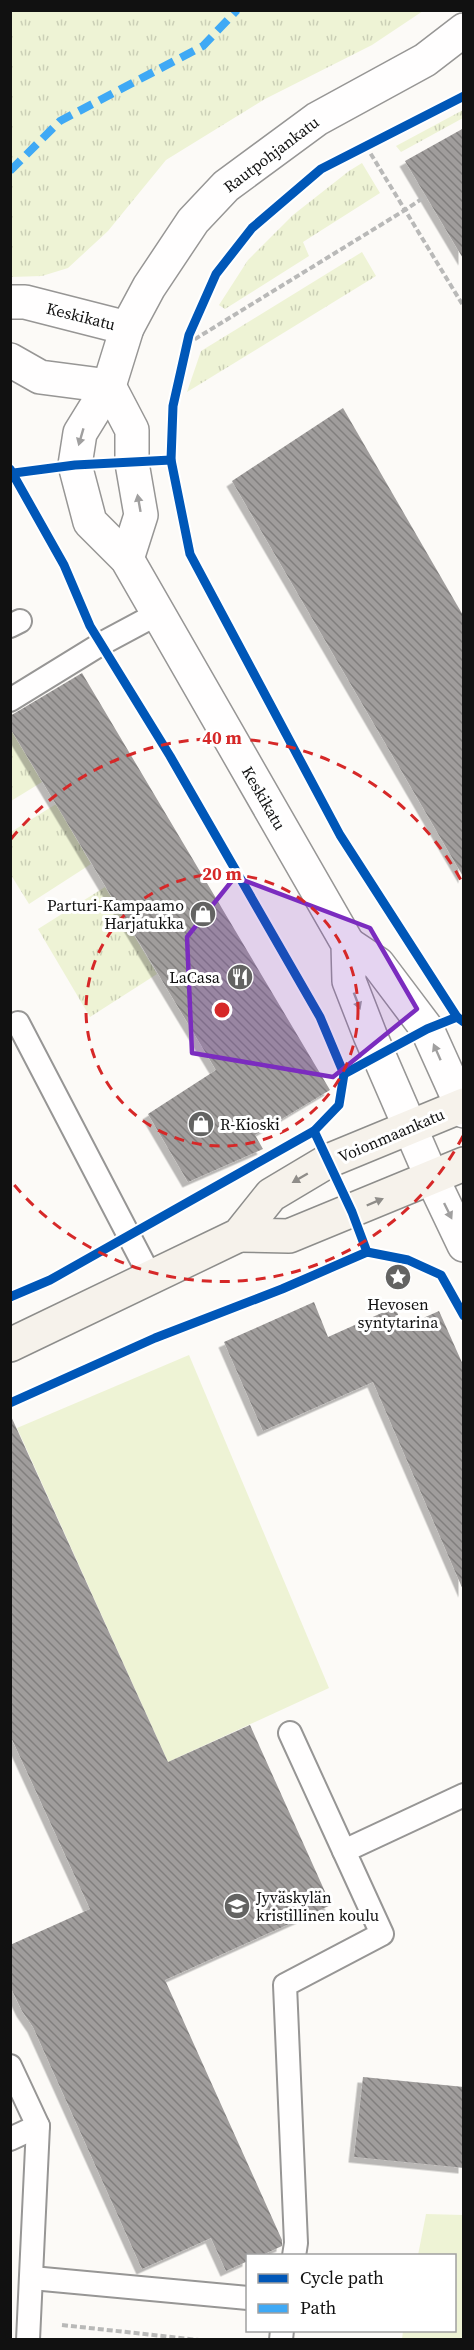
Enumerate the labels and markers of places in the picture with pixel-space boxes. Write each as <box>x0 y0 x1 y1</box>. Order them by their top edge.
place label: Parturi-Kampaamo Harjatukka <box>47 894 185 934</box>
shop icon: Parturi-Kampaamo Harjatukka <box>188 899 218 929</box>
restaurant icon: LaCasa <box>225 962 255 992</box>
place label: LaCasa <box>169 966 221 988</box>
centre of rings <box>212 1000 232 1020</box>
shop icon: R-Kioski <box>186 1109 216 1139</box>
place label: R-Kioski <box>220 1113 280 1135</box>
place icon: Hevosen syntytarina <box>383 1262 413 1292</box>
place label: Hevosen syntytarina <box>358 1293 439 1333</box>
place label: Jyväskylän kristillinen koulu <box>255 1886 379 1926</box>
school or university icon: Jyväskylän kristillinen koulu <box>222 1891 252 1921</box>

